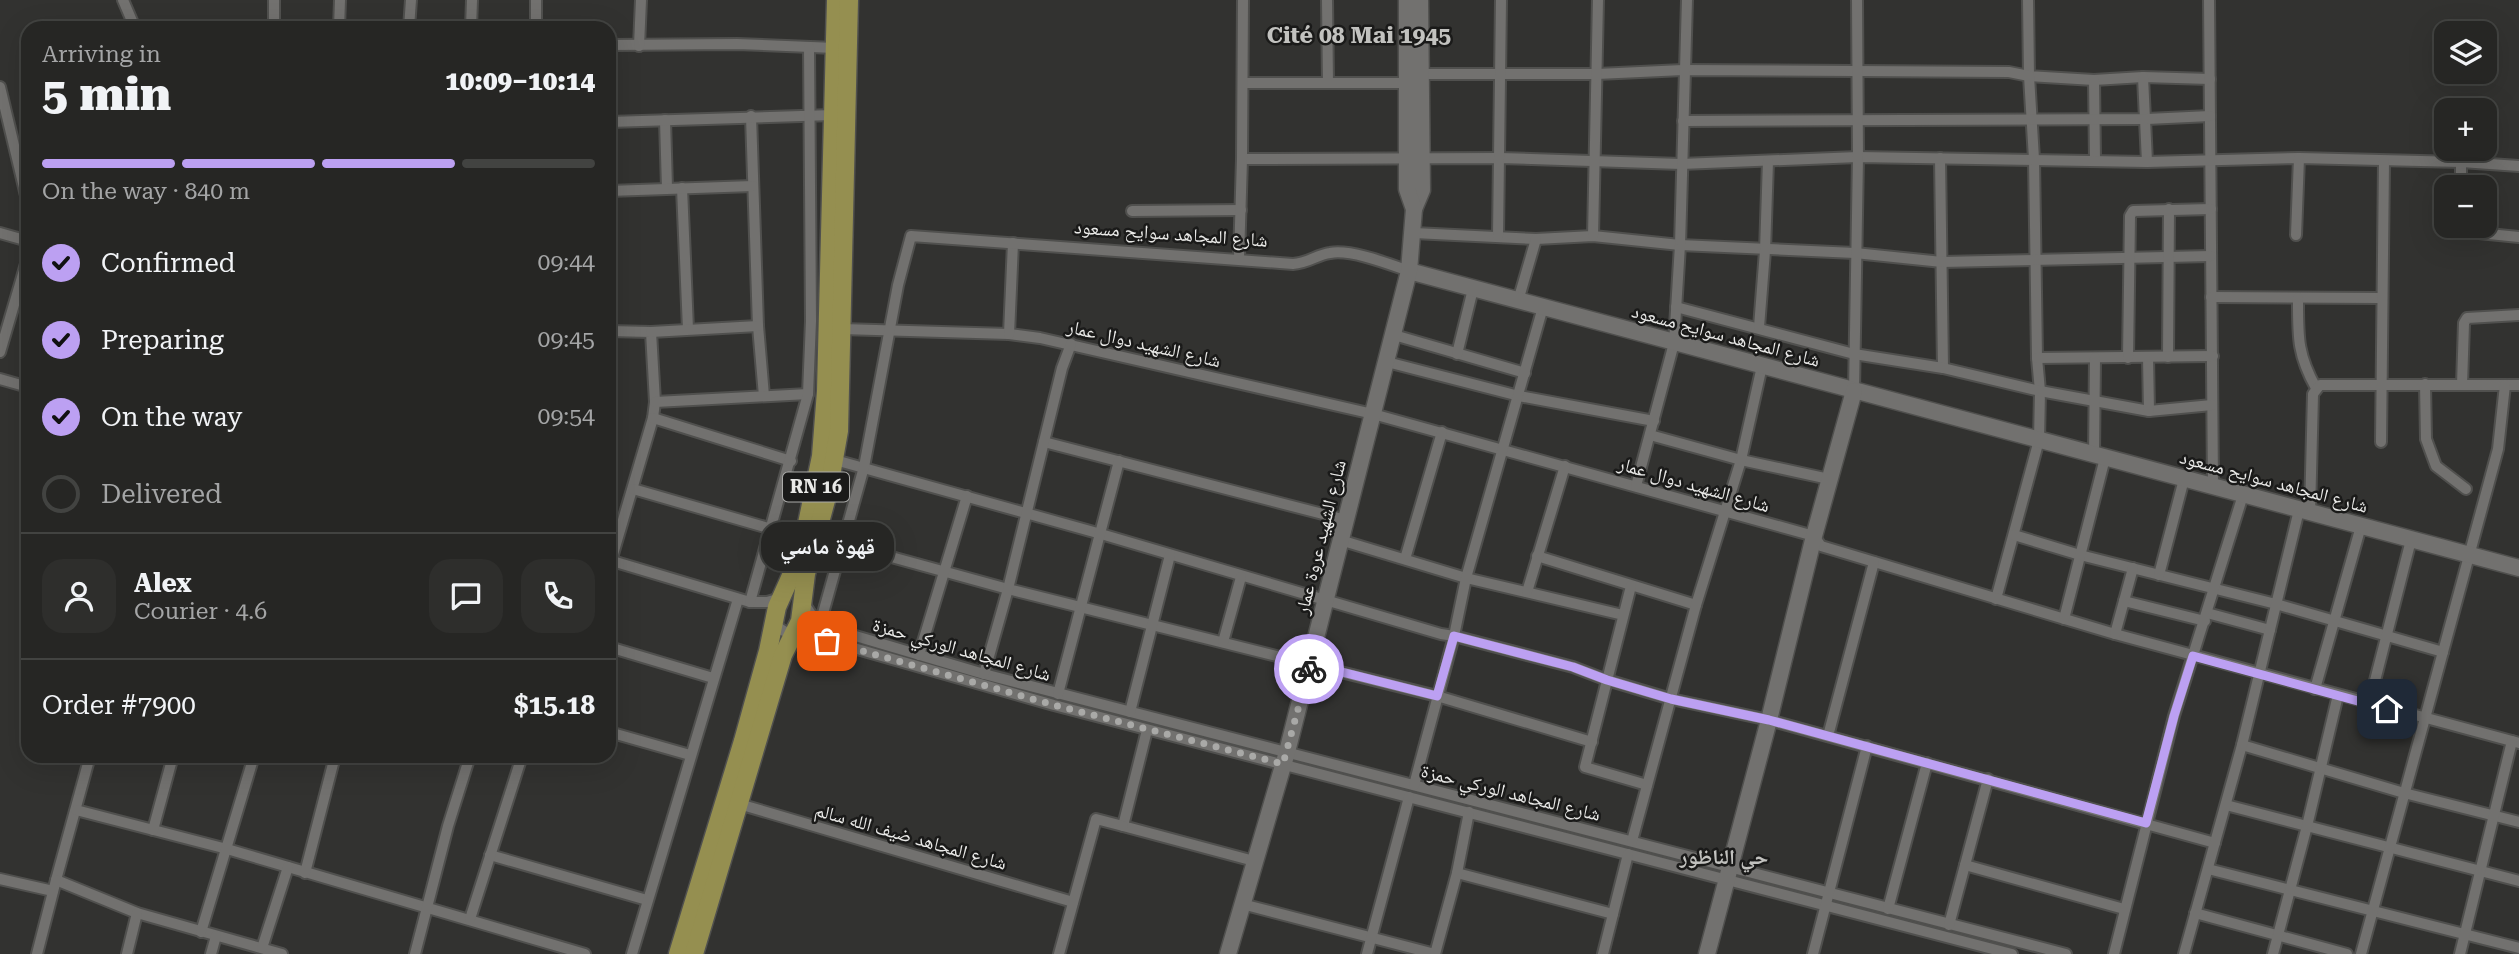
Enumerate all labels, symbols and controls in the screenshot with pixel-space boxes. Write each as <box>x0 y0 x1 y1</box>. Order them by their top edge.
map controls <box>2434 21 2497 238</box>
button: layers <box>2434 21 2497 84</box>
district label: Cité 08 Mai 1945 <box>1267 22 1451 49</box>
text: Arriving in <box>42 41 161 68</box>
text: 10:09–10:14 <box>445 66 595 96</box>
text: 5 min <box>42 67 171 121</box>
button: + <box>2434 98 2497 161</box>
button: − <box>2434 175 2497 238</box>
text: On the way · 840 m <box>42 178 250 205</box>
street label: شارع المجاهد سوايح مسعود <box>1073 215 1269 253</box>
icon: check <box>42 244 80 282</box>
text: Confirmed <box>101 248 236 278</box>
text: 09:44 <box>538 249 595 276</box>
street label: شارع المجاهد سوايح مسعود <box>1629 299 1823 373</box>
street label: شارع الشهيد دوال عمار <box>1064 314 1223 372</box>
icon: check <box>42 321 80 359</box>
text: Preparing <box>101 325 224 355</box>
text: 09:45 <box>538 326 595 353</box>
icon: check <box>42 398 80 436</box>
text: On the way <box>101 402 242 432</box>
text: 09:54 <box>538 403 595 430</box>
street label: شارع المجاهد سوايح مسعود <box>2177 445 2371 519</box>
street label: شارع الشهيد دوال عمار <box>1614 452 1772 517</box>
street label: شارع الشهيد عروة عمار <box>1290 458 1351 618</box>
road number: RN 16 <box>783 472 849 502</box>
text: Delivered <box>101 479 222 509</box>
callout: قهوة ماسي <box>760 522 894 571</box>
text: قهوة ماسي <box>780 533 875 560</box>
button: person <box>42 559 116 633</box>
button: chat <box>429 559 503 633</box>
button: phone <box>521 559 595 633</box>
text: Alex <box>134 568 192 598</box>
text: Courier · 4.6 <box>134 598 267 625</box>
pin <box>797 611 857 671</box>
street label: شارع المجاهد الوركي حمزة <box>869 613 1054 690</box>
icon: bag <box>808 622 846 660</box>
courier <box>1274 634 1344 704</box>
icon: bike <box>1290 650 1328 688</box>
pin <box>2357 679 2417 739</box>
text: Order #7900 <box>42 690 196 720</box>
text: $15.18 <box>514 690 595 720</box>
icon: home <box>2368 690 2406 728</box>
street label: شارع المجاهد الوركي حمزة <box>1418 759 1603 830</box>
street label: شارع المجاهد ضيف الله سالم <box>812 798 1009 876</box>
district label: حي الناظور <box>1679 845 1768 873</box>

